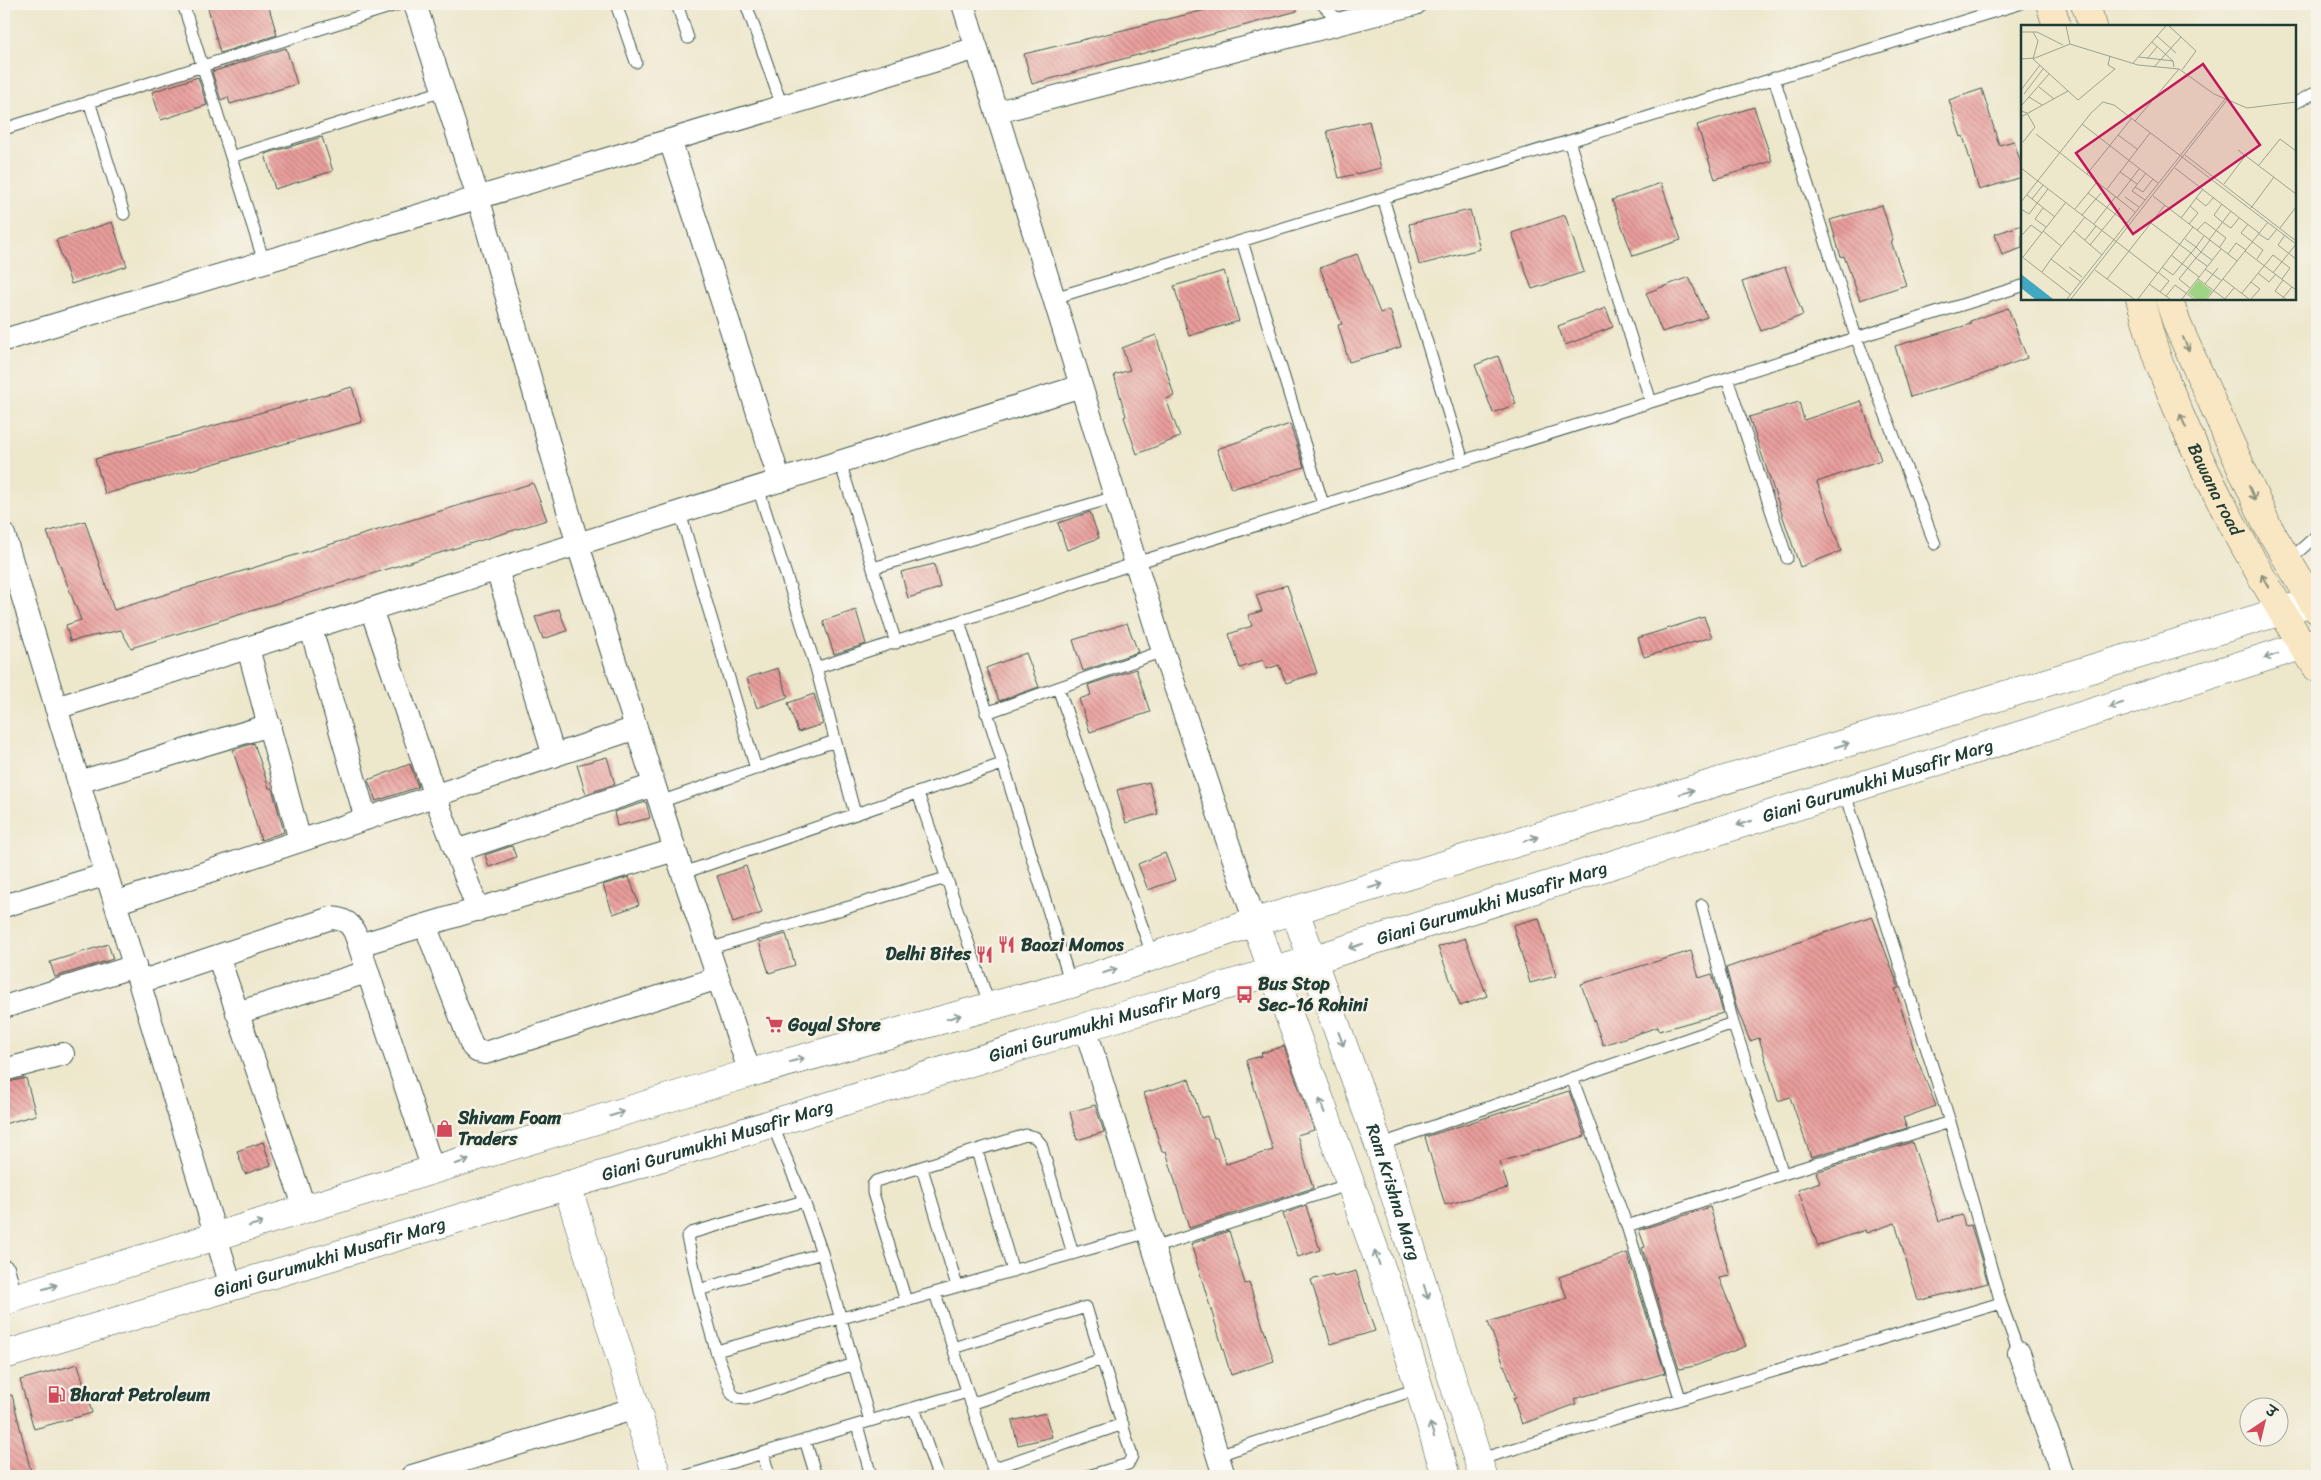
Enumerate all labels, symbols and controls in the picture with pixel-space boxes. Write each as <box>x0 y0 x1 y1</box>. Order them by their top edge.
inset map <box>2021 25 2296 300</box>
one-way arrow <box>2181 336 2191 351</box>
one-way arrow <box>2178 414 2188 429</box>
street label: Bawana road <box>2178 437 2253 543</box>
one-way arrow <box>2248 485 2258 500</box>
one-way arrow <box>2259 575 2269 589</box>
one-way arrow <box>2263 652 2279 662</box>
one-way arrow <box>2108 701 2124 711</box>
street label: Giani Gurumukhi Musafir Marg <box>1758 729 1998 832</box>
one-way arrow <box>1834 739 1850 749</box>
one-way arrow <box>1678 786 1694 796</box>
one-way arrow <box>1736 819 1752 829</box>
one-way arrow <box>1523 834 1538 843</box>
street label: Giani Gurumukhi Musafir Marg <box>1372 851 1612 955</box>
one-way arrow <box>1367 881 1383 891</box>
place label: Baozi Momos <box>1021 929 1124 961</box>
restaurant icon: Baozi Momos <box>997 935 1017 955</box>
place label: Delhi Bites <box>885 938 972 970</box>
one-way arrow <box>1348 942 1364 952</box>
restaurant icon: Delhi Bites <box>975 944 995 964</box>
one-way arrow <box>1101 966 1117 975</box>
place label: Bus Stop Sec-16 Rohini <box>1257 968 1369 1021</box>
street label: Giani Gurumukhi Musafir Marg <box>985 972 1225 1072</box>
bus stop icon: Bus Stop Sec-16 Rohini <box>1234 984 1254 1004</box>
place label: Goyal Store <box>787 1009 881 1041</box>
one-way arrow <box>945 1011 961 1021</box>
supermarket icon: Goyal Store <box>764 1015 784 1035</box>
one-way arrow <box>1336 1031 1346 1047</box>
one-way arrow <box>789 1055 805 1065</box>
street label: Giani Gurumukhi Musafir Marg <box>597 1089 837 1190</box>
one-way arrow <box>1317 1098 1326 1114</box>
place label: Shivam Foam Traders <box>457 1102 561 1155</box>
one-way arrow <box>609 1109 624 1118</box>
shop icon: Shivam Foam Traders <box>434 1118 454 1138</box>
street label: Ram Krishna Marg <box>1357 1119 1430 1265</box>
one-way arrow <box>453 1156 469 1166</box>
street label: Giani Gurumukhi Musafir Marg <box>210 1207 450 1307</box>
one-way arrow <box>248 1219 264 1229</box>
one-way arrow <box>1372 1251 1381 1266</box>
one-way arrow <box>42 1282 58 1291</box>
one-way arrow <box>1422 1284 1432 1300</box>
place label: Bharat Petroleum <box>70 1379 210 1411</box>
fuel station icon: Bharat Petroleum <box>46 1385 66 1405</box>
north arrow <box>2238 1398 2288 1448</box>
text: उ <box>2259 1398 2284 1426</box>
one-way arrow <box>1427 1422 1437 1438</box>

